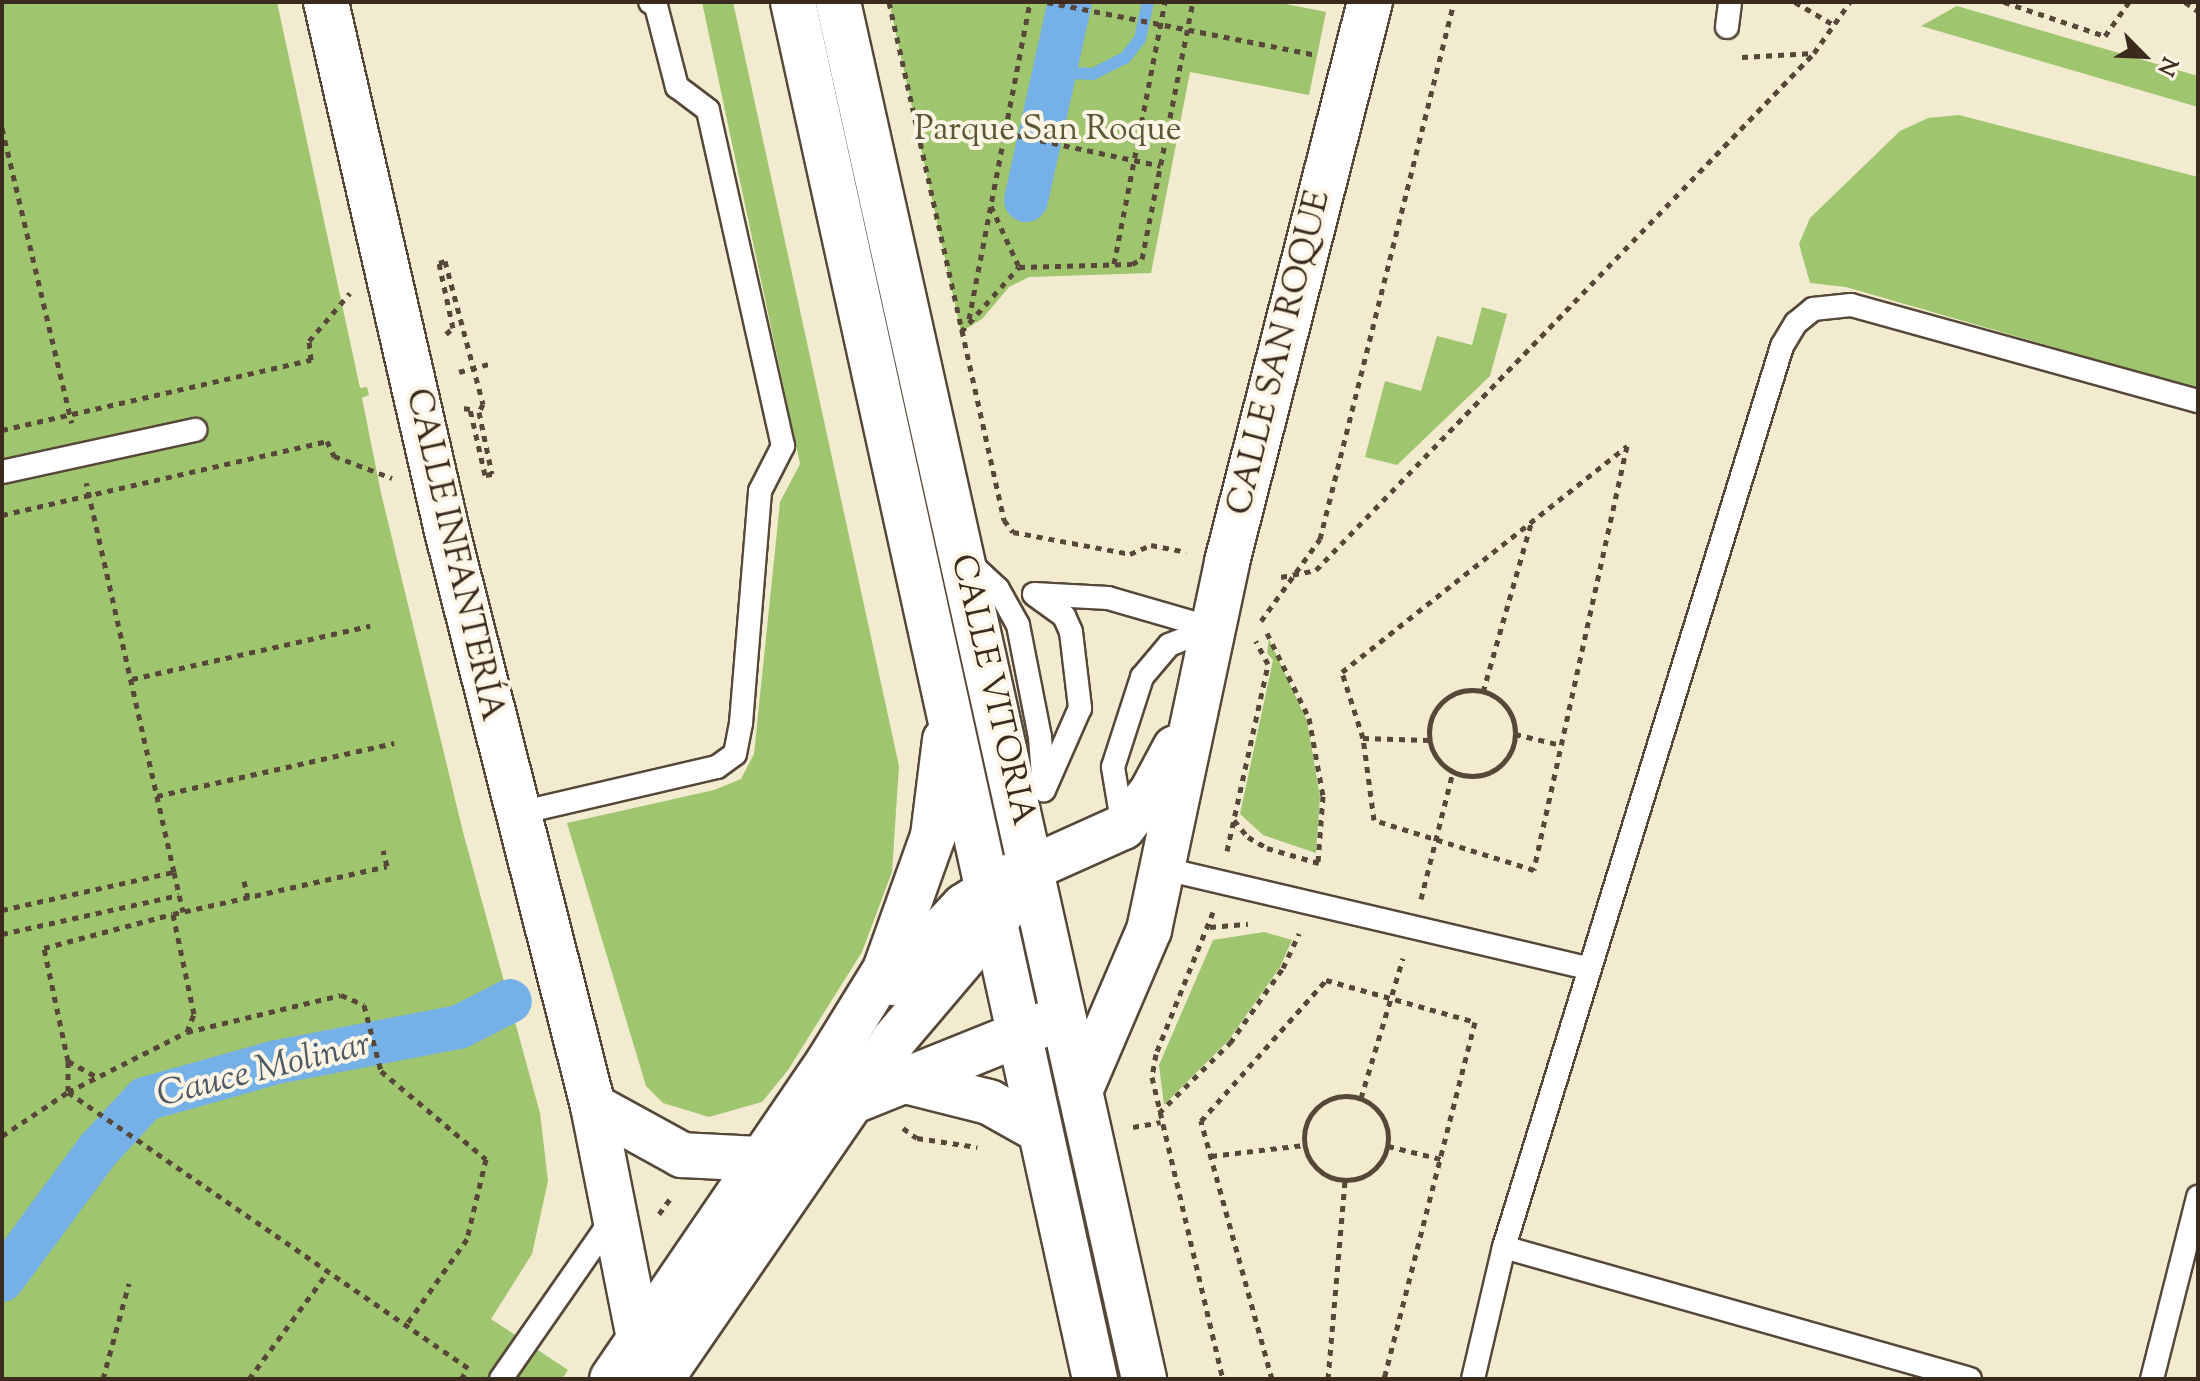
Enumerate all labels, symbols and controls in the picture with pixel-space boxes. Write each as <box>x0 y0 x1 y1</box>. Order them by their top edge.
north arrow <box>2104 16 2184 96</box>
text: N <box>2148 51 2184 80</box>
park label: Parque San Roque <box>914 111 1182 151</box>
street label: CALLE SAN ROQUE <box>1220 187 1340 519</box>
street label: CALLE INFANTERÍA <box>396 385 512 725</box>
street label: CALLE VITORIA <box>941 550 1043 830</box>
water label: Cauce Molinar <box>153 1024 375 1118</box>

